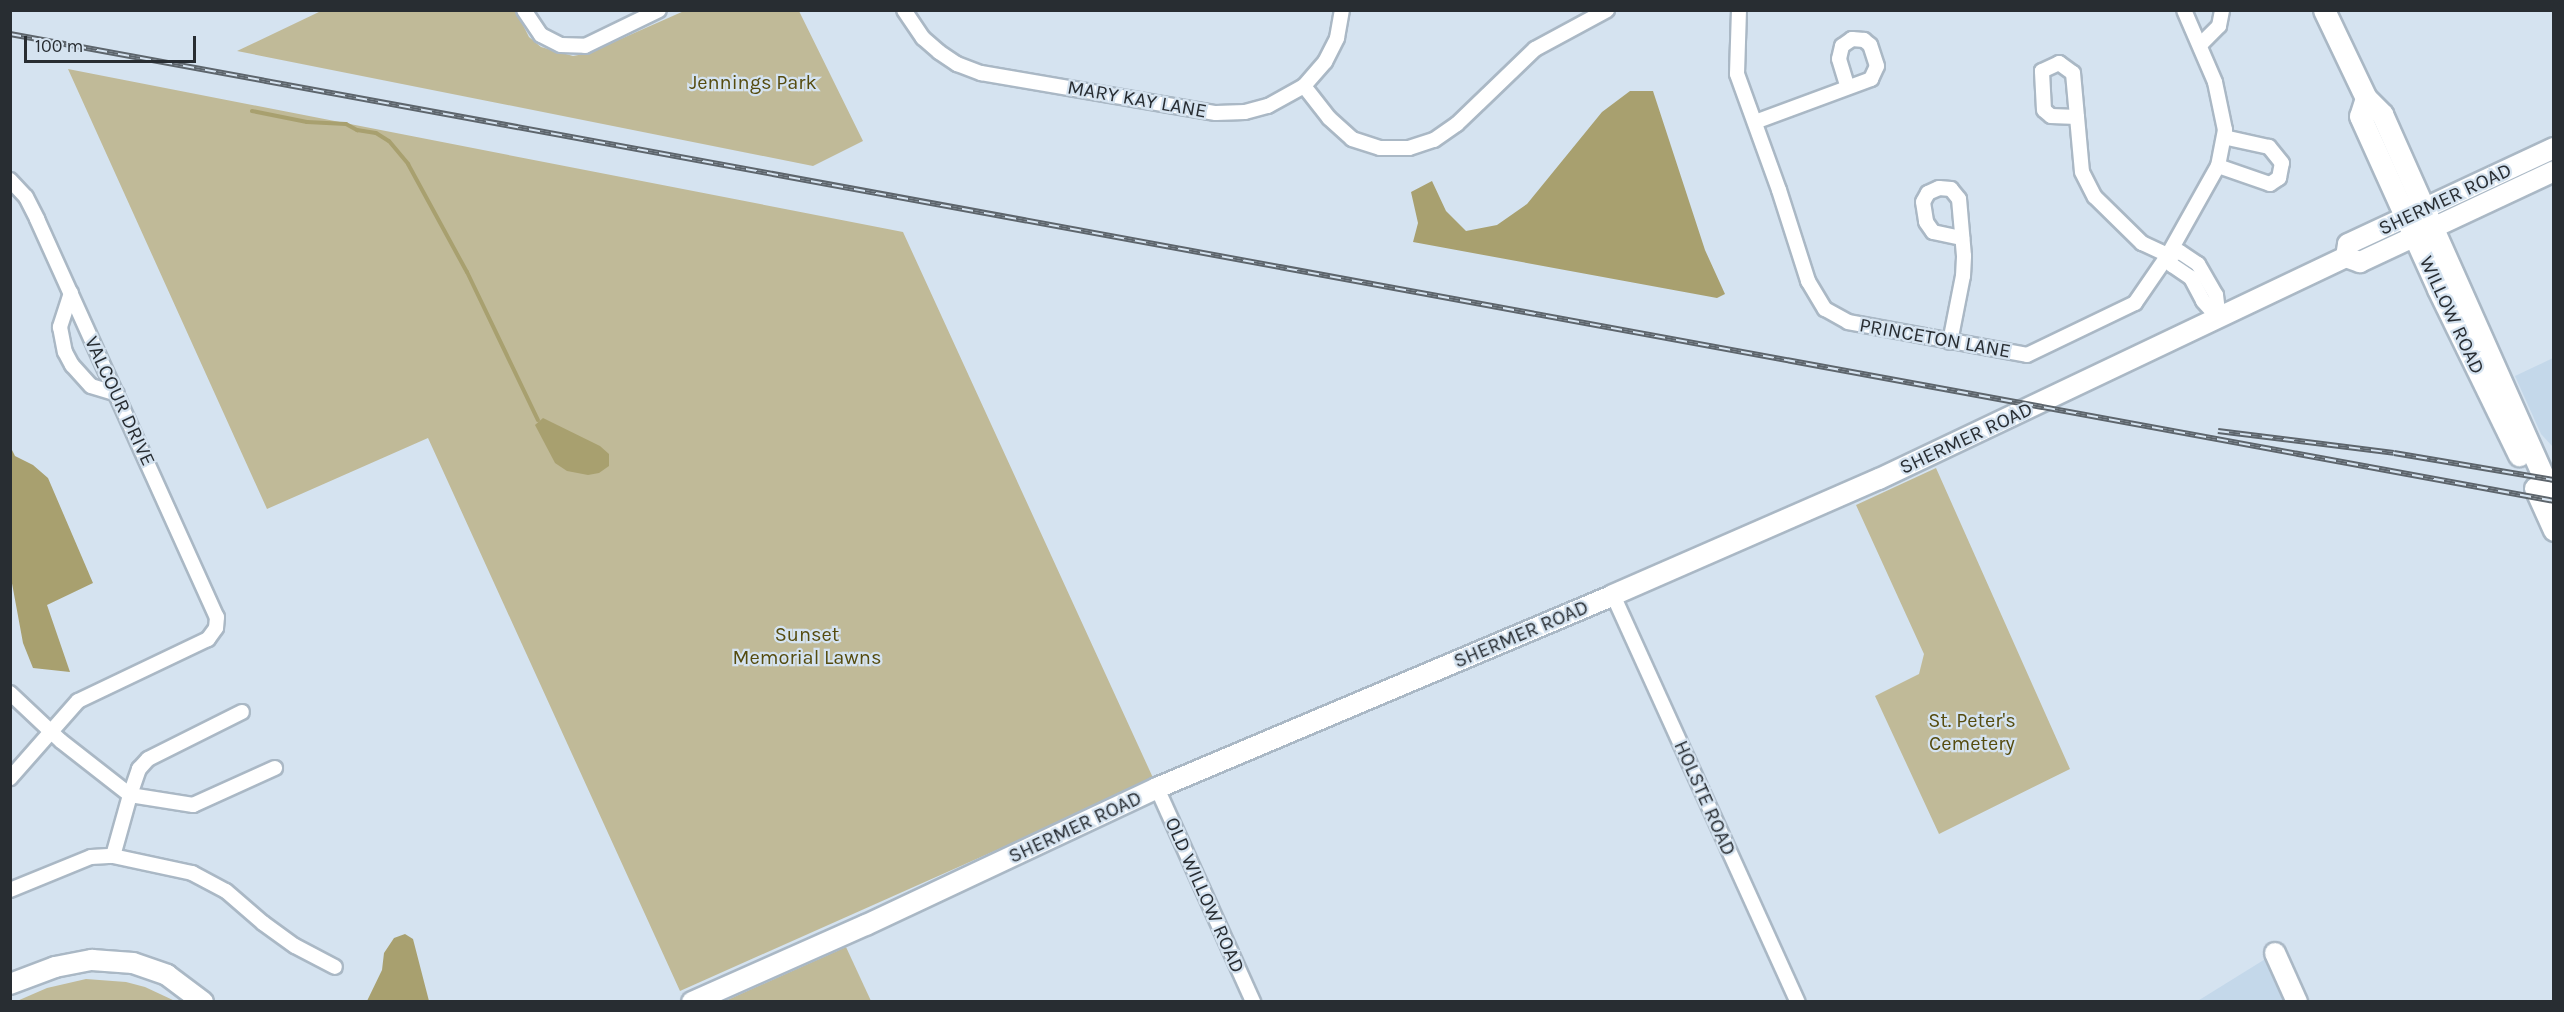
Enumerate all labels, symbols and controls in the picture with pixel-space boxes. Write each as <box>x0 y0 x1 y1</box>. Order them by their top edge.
scale bar <box>27 24 200 62</box>
text: 100 m <box>35 35 83 57</box>
park label: Jennings Park <box>689 70 817 94</box>
street label: MARY KAY LANE <box>1065 75 1209 123</box>
street label: SHERMER ROAD <box>2375 158 2515 240</box>
street label: WILLOW ROAD <box>2414 252 2490 378</box>
street label: PRINCETON LANE <box>1857 313 2013 363</box>
street label: VALCOUR DRIVE <box>79 332 161 470</box>
street label: SHERMER ROAD <box>1896 397 2036 479</box>
street label: SHERMER ROAD <box>1450 595 1592 673</box>
park label: Sunset Memorial Lawns <box>733 622 881 669</box>
park label: St. Peter's Cemetery <box>1928 708 2016 755</box>
street label: HOLSTE ROAD <box>1669 737 1741 859</box>
street label: SHERMER ROAD <box>1005 786 1145 868</box>
street label: OLD WILLOW ROAD <box>1160 813 1250 977</box>

